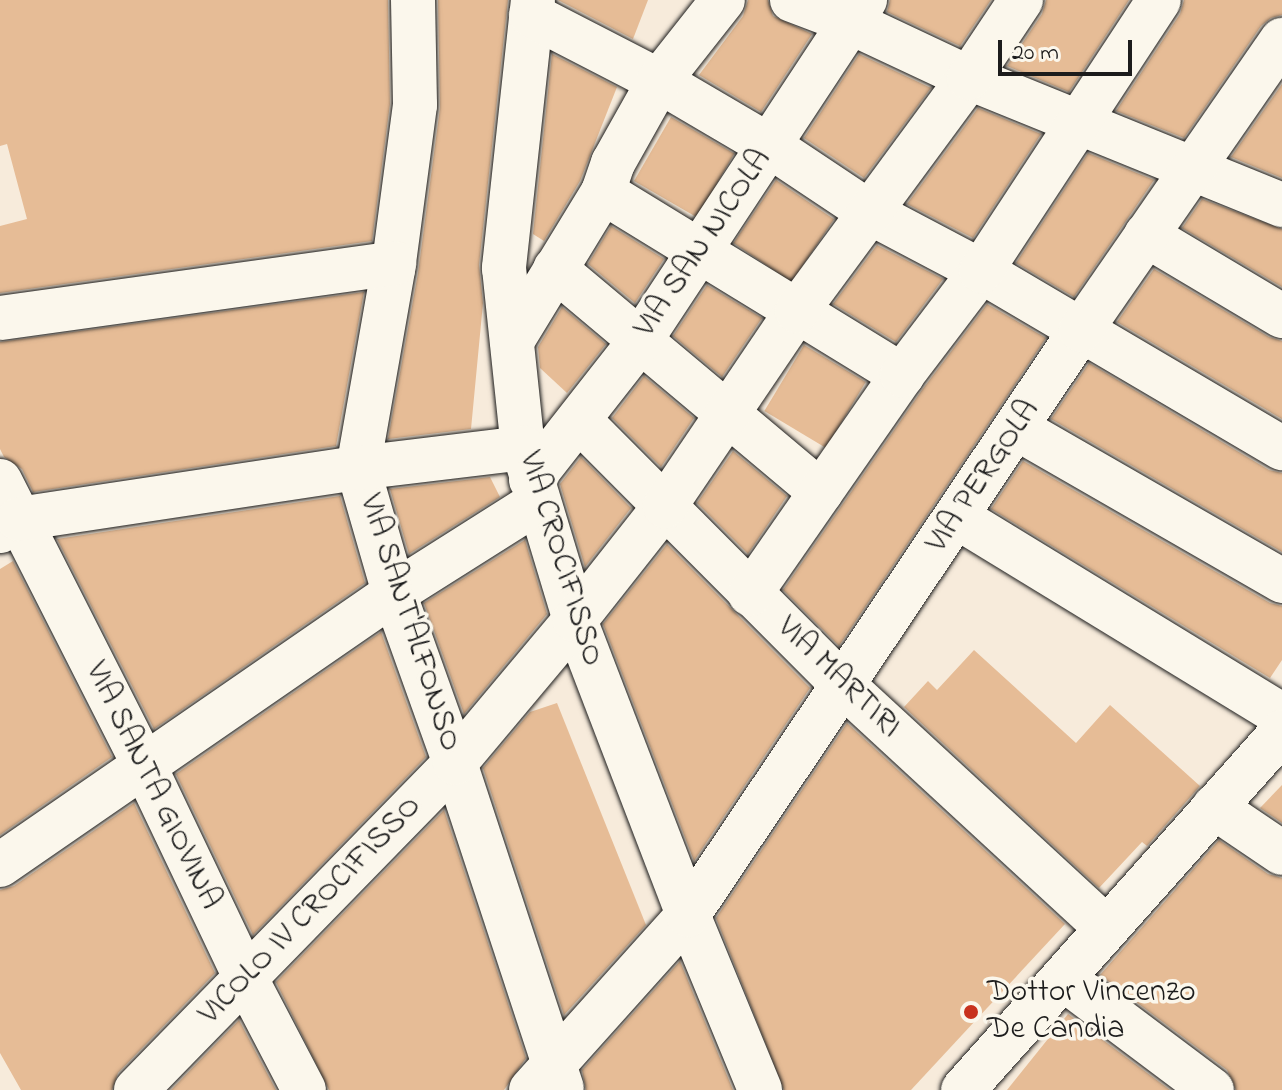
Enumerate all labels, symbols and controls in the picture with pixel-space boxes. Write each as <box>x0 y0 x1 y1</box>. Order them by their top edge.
scale bar <box>1002 24 1136 74</box>
text: 20 m <box>1012 36 1059 71</box>
street label: VIA SAN NICOLA <box>627 143 781 345</box>
street label: VIA PERGOLA <box>919 393 1049 561</box>
street label: VIA CROCIFISSO <box>509 447 611 671</box>
street label: VIA SANT'ALFONSO <box>349 490 469 756</box>
street label: VIA MARTIRI <box>768 609 908 747</box>
street label: VIA SANTA GIOVINA <box>75 656 229 916</box>
street label: VICOLO IV CROCIFISSO <box>192 788 430 1034</box>
place label: Dottor Vincenzo De Candia <box>987 975 1196 1050</box>
marker: Dottor Vincenzo De Candia <box>962 1003 980 1021</box>

